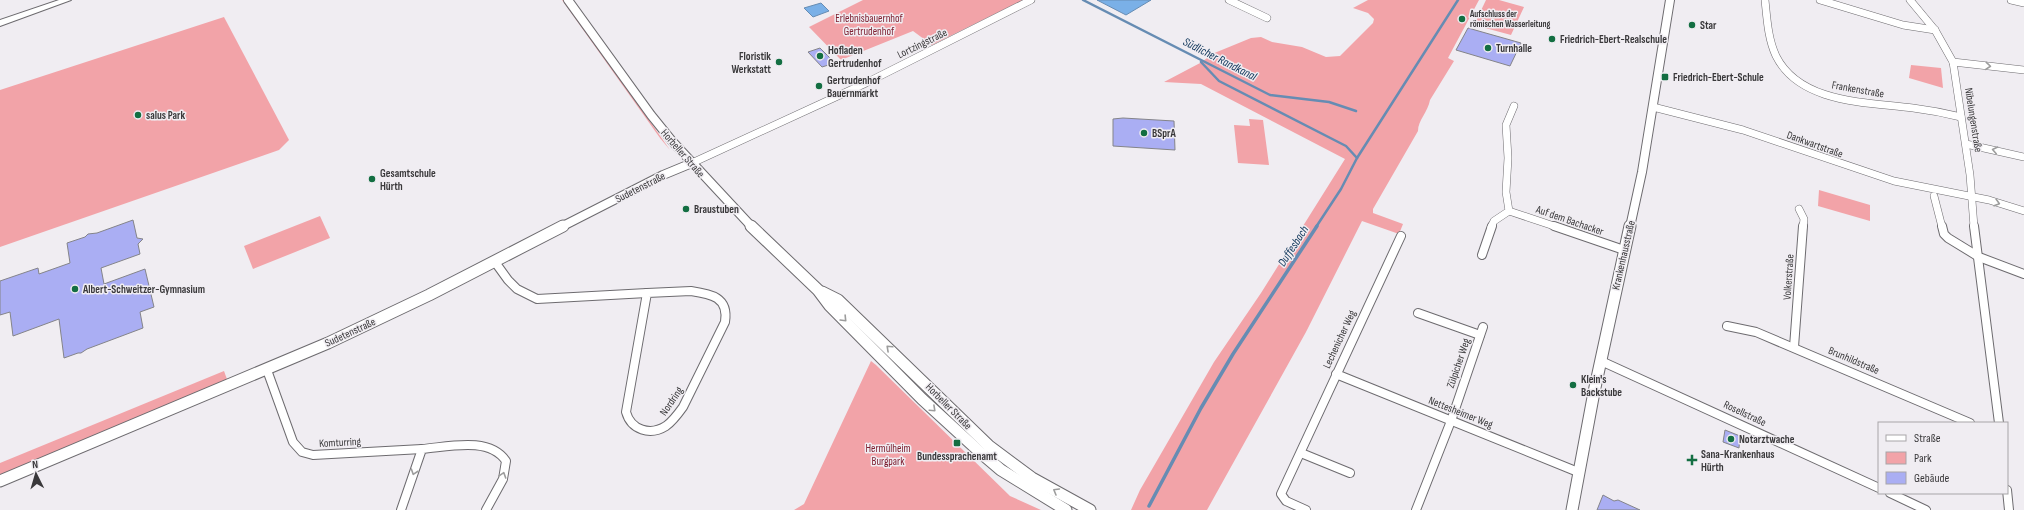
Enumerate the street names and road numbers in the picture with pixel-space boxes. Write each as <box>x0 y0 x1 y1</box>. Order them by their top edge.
street label: Lortzingstraße <box>895 26 949 61</box>
street label: Frankenstraße <box>1831 79 1885 100</box>
street label: Nibelungenstraße <box>1962 87 1985 153</box>
street label: Horbeller Straße <box>658 126 707 180</box>
street label: Dankwartstraße <box>1785 128 1845 161</box>
street label: Sudetenstraße <box>613 169 667 206</box>
street label: Auf dem Bachacker <box>1533 203 1605 238</box>
street label: Krankenhausstraße <box>1609 219 1638 291</box>
street label: Volkerstraße <box>1780 254 1797 301</box>
street label: Lechenicher Weg <box>1320 307 1359 370</box>
street label: Sudetenstraße <box>323 315 378 350</box>
street label: Zülpicher Weg <box>1444 336 1473 390</box>
street label: Brunhildstraße <box>1826 344 1881 377</box>
street label: Horbeller Straße <box>923 381 974 432</box>
street label: Nordring <box>657 384 686 418</box>
street label: Nettesheimer Weg <box>1427 394 1495 432</box>
street label: Rosellstraße <box>1721 398 1768 429</box>
street label: Komturring <box>319 435 362 450</box>

